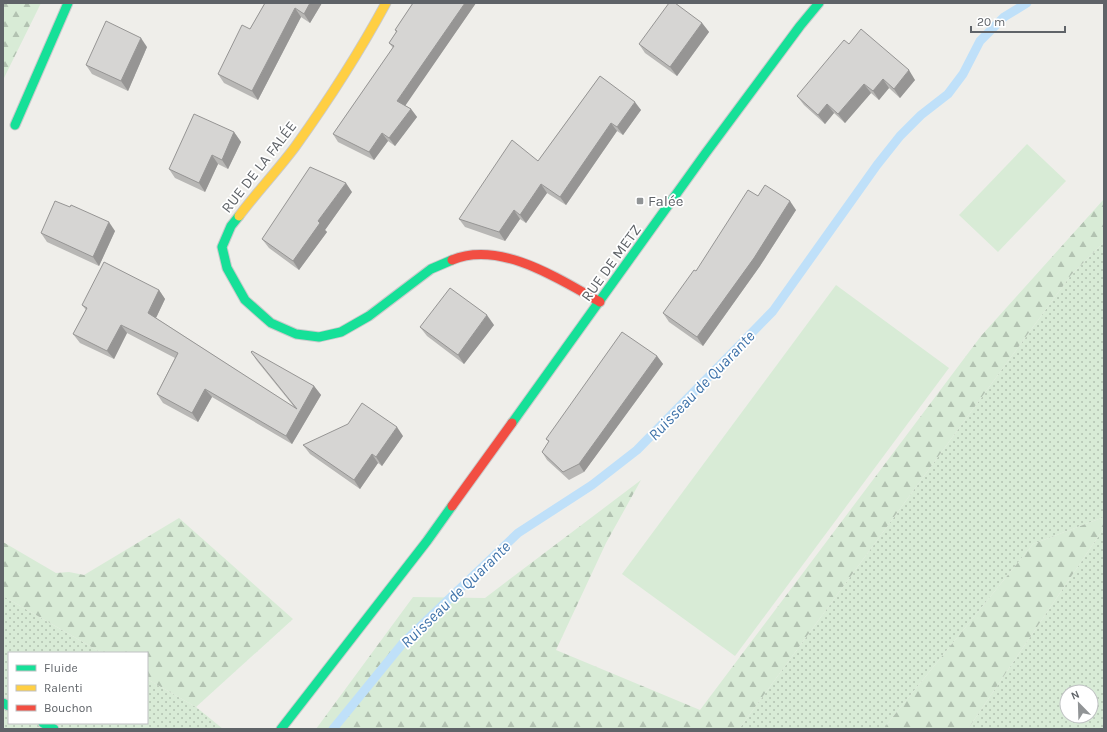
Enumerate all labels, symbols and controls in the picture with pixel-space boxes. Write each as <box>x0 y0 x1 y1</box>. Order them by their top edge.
scale bar <box>971 8 1065 34</box>
text: 20 m <box>977 15 1005 29</box>
street label: RUE DE LA FALÉE <box>218 118 300 216</box>
place label: Falée <box>648 192 683 210</box>
marker: Falée <box>635 196 645 206</box>
street label: RUE DE METZ <box>577 221 645 305</box>
water label: Ruisseau de Quarante <box>644 326 759 444</box>
water label: Ruisseau de Quarante <box>397 537 515 652</box>
legend <box>8 652 148 724</box>
text: Fluide <box>44 661 78 675</box>
text: Ralenti <box>44 681 83 695</box>
north arrow <box>1059 684 1099 724</box>
text: N <box>1069 688 1081 703</box>
text: Bouchon <box>44 701 93 715</box>

